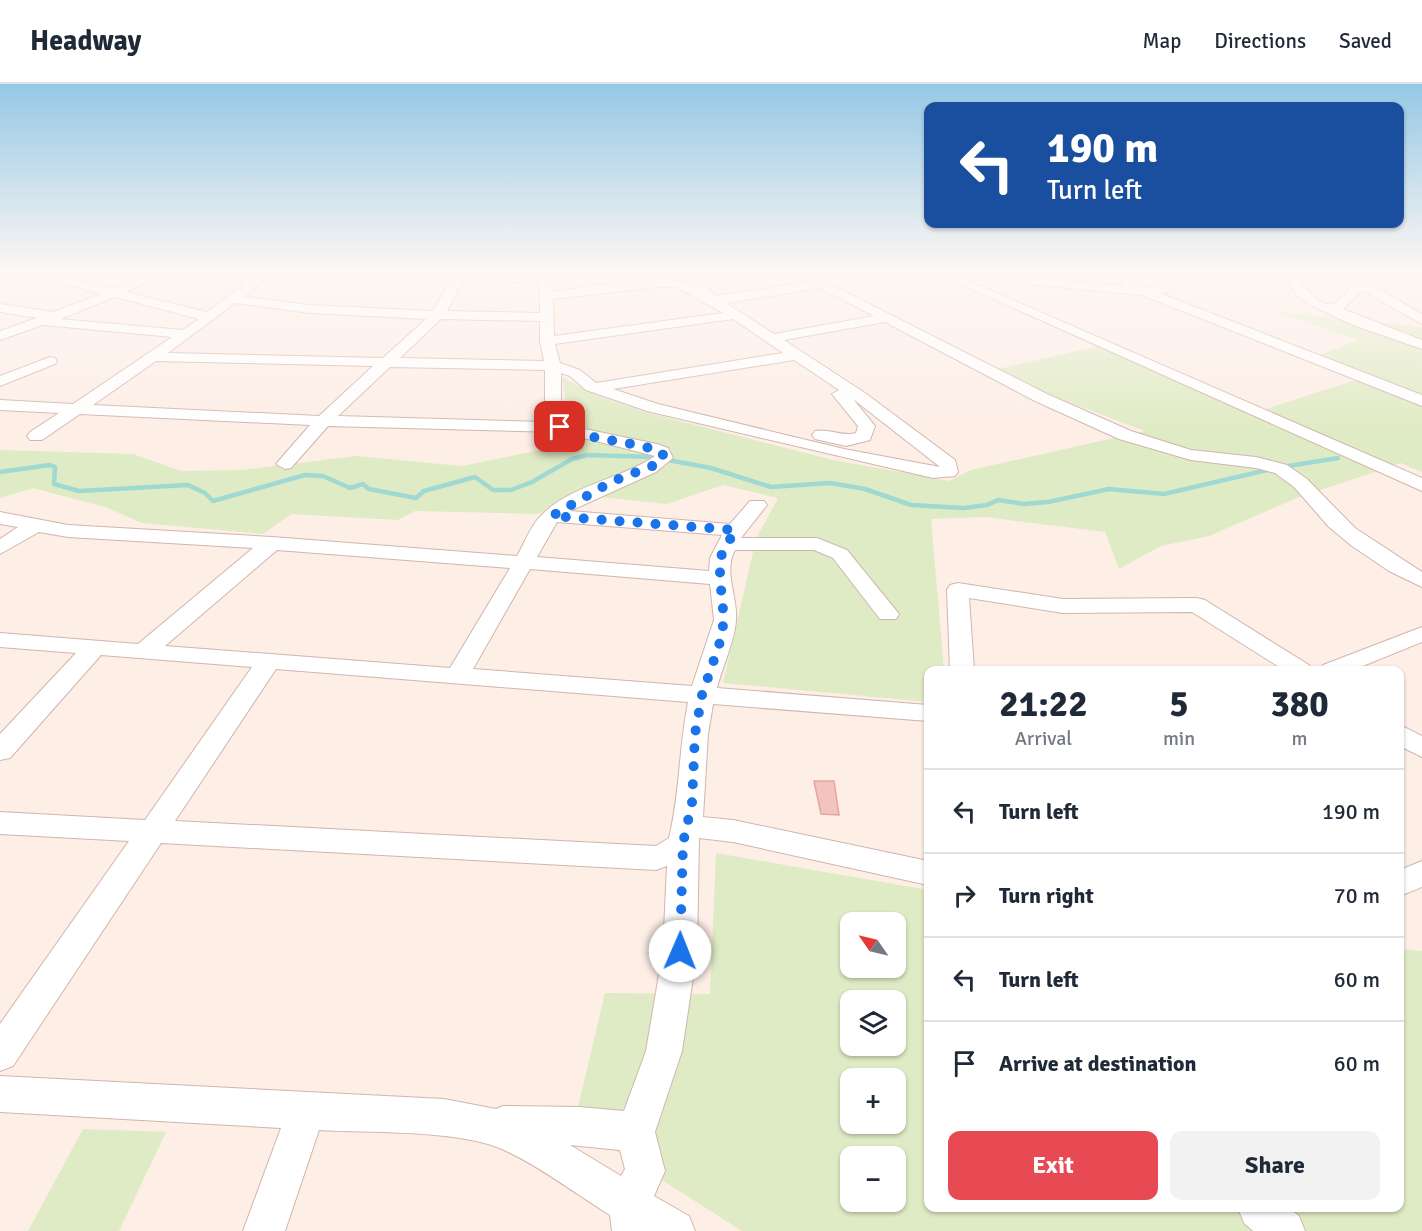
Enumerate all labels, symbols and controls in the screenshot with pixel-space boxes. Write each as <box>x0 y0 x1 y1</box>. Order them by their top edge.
text: Headway <box>30 24 141 58</box>
text: Map <box>1143 28 1181 54</box>
text: Directions <box>1214 28 1306 54</box>
text: Saved <box>1339 28 1392 54</box>
text: 190 m <box>1047 123 1158 174</box>
icon: left <box>948 126 1026 204</box>
text: Turn left <box>1047 174 1142 207</box>
pin <box>534 401 585 452</box>
icon: arrive <box>543 410 576 443</box>
text: 21:22 <box>999 682 1088 727</box>
text: 5 <box>1169 682 1189 727</box>
text: 380 <box>1270 682 1329 727</box>
text: Arrival <box>1015 726 1072 751</box>
text: min <box>1163 726 1195 751</box>
text: m <box>1292 726 1308 751</box>
icon: left <box>948 795 981 828</box>
text: Turn left <box>999 798 1079 825</box>
text: 190 m <box>1322 798 1380 825</box>
icon: right <box>948 879 981 912</box>
text: Turn right <box>999 882 1094 909</box>
text: 70 m <box>1334 882 1380 909</box>
north arrow <box>840 912 906 978</box>
map controls <box>840 912 906 1212</box>
position arrow <box>648 919 712 983</box>
icon: left <box>948 963 981 996</box>
text: Turn left <box>999 966 1079 993</box>
text: 60 m <box>1334 966 1380 993</box>
button: layers <box>840 990 906 1056</box>
icon: arrive <box>948 1047 981 1080</box>
text: Arrive at destination <box>999 1050 1196 1077</box>
text: 60 m <box>1334 1050 1380 1077</box>
button: + <box>840 1068 906 1134</box>
button: Exit <box>948 1131 1158 1200</box>
button: Share <box>1170 1131 1380 1200</box>
button: − <box>840 1146 906 1212</box>

